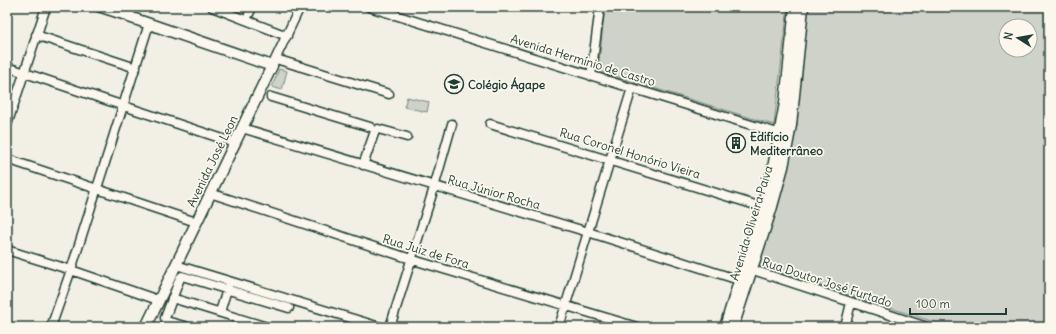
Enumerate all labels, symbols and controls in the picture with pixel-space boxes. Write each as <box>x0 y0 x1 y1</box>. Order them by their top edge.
north arrow <box>998 18 1038 58</box>
street label: Avenida Hermínio de Castro <box>509 31 657 89</box>
text: N <box>1001 31 1016 41</box>
school or university icon: Colégio Ágape <box>443 73 465 95</box>
place label: Colégio Ágape <box>468 77 546 93</box>
street label: Avenida José Leon <box>183 113 241 209</box>
street label: Rua Coronel Honório Vieira <box>558 124 702 182</box>
place label: Edifício Mediterrâneo <box>750 129 823 158</box>
building icon: Edifício Mediterrâneo <box>725 132 747 154</box>
street label: Avenida Oliveira Paiva <box>726 164 776 282</box>
street label: Rua Júnior Rocha <box>446 172 542 212</box>
street label: Rua Juiz de Fora <box>381 231 471 271</box>
street label: Rua Doutor José Furtado <box>760 254 894 310</box>
scale bar <box>910 290 1006 316</box>
text: 100 m <box>916 296 950 311</box>

